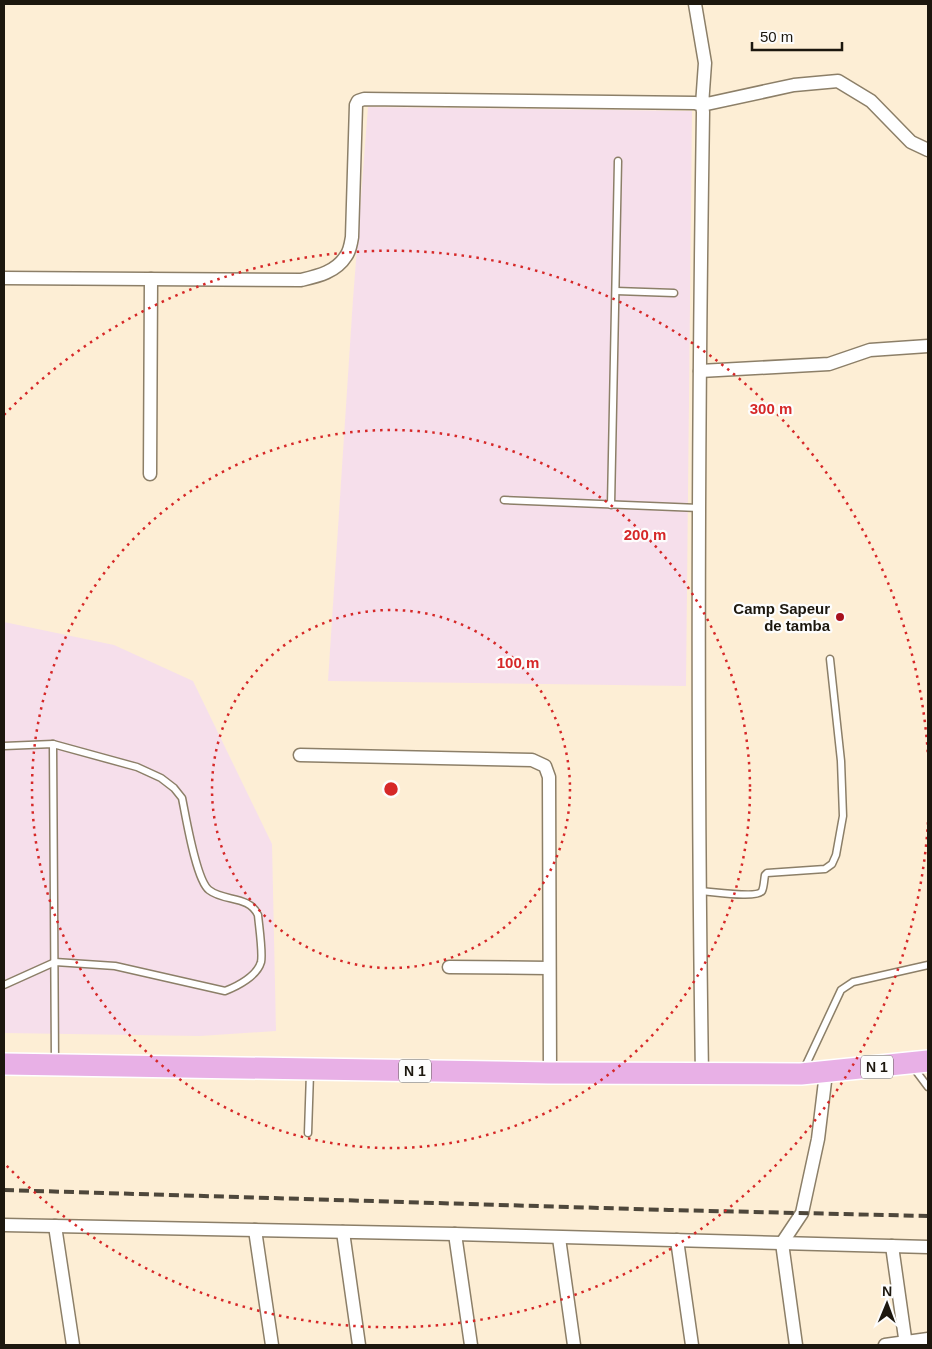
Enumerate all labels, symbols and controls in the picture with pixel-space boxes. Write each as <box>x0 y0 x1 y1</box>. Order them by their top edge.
scale bar <box>752 20 842 52</box>
text: 50 m <box>760 28 793 45</box>
text: 300 m <box>750 400 792 417</box>
text: 200 m <box>624 526 666 543</box>
place label: Camp Sapeur de tamba <box>733 600 831 634</box>
marker: Camp Sapeur de tamba <box>834 611 846 623</box>
text: 100 m <box>497 654 539 671</box>
centre of rings <box>382 780 400 798</box>
road number: N 1 <box>861 1056 893 1078</box>
road number: N 1 <box>399 1060 431 1082</box>
north arrow <box>862 1279 912 1329</box>
text: N <box>882 1283 892 1299</box>

